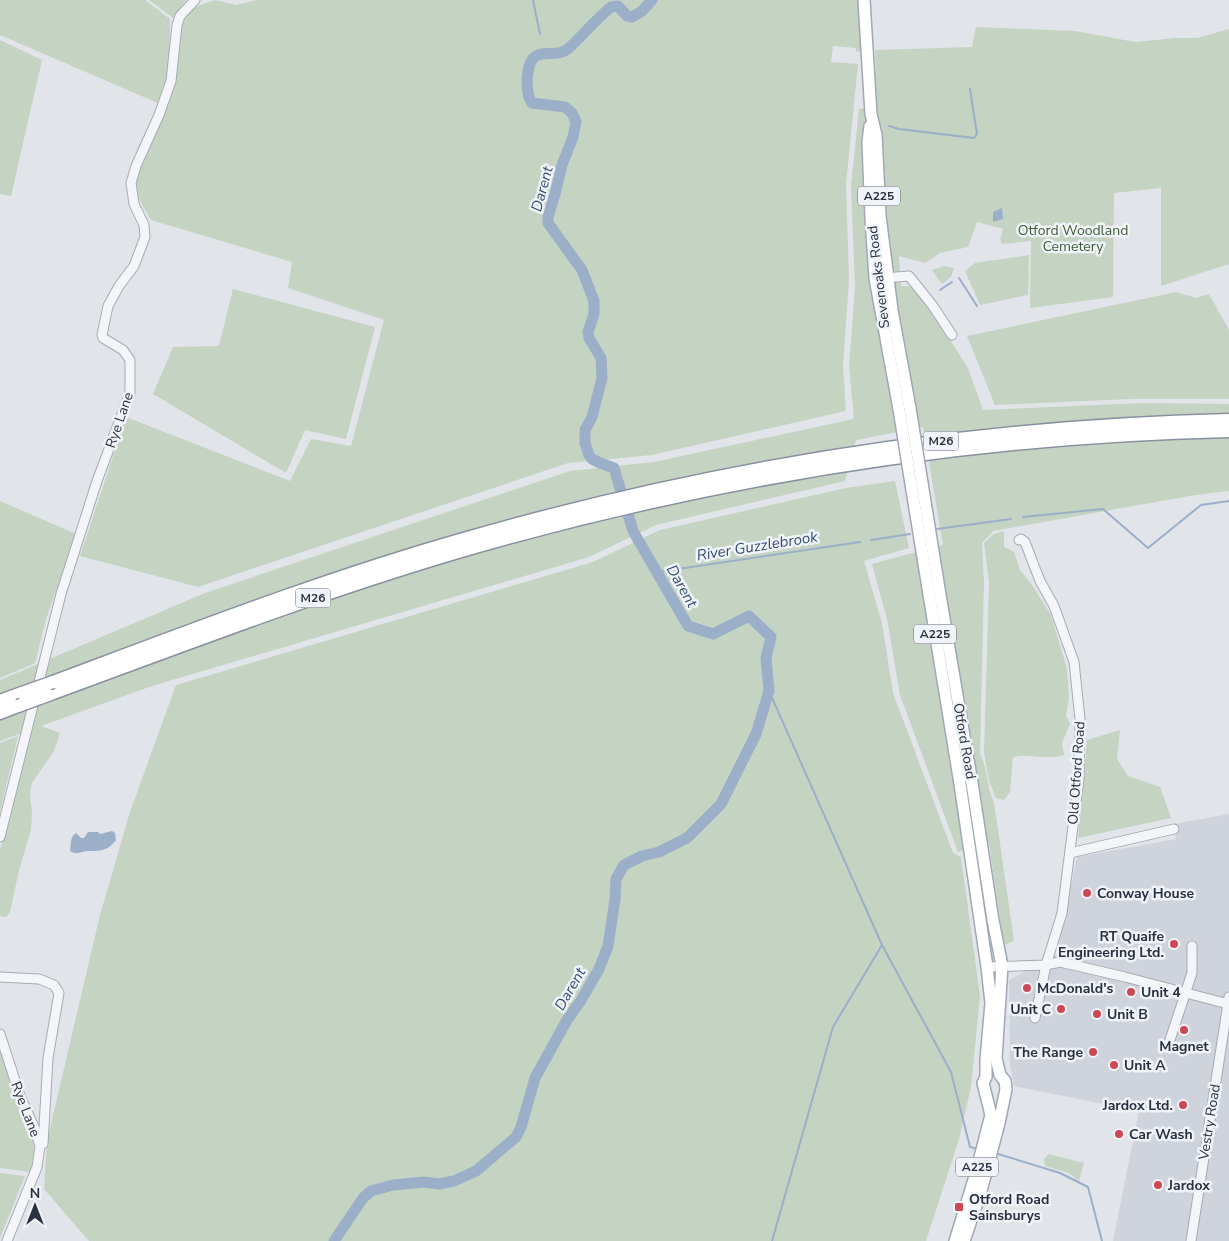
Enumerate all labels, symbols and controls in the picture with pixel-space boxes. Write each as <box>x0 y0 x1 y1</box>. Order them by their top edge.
water label: Darent <box>526 163 558 214</box>
road number: A225 <box>858 187 900 206</box>
park label: Otford Woodland Cemetery <box>1018 221 1128 256</box>
street label: Sevenoaks Road <box>863 224 894 329</box>
street label: Rye Lane <box>101 390 138 451</box>
road number: M26 <box>924 432 958 451</box>
water label: River Guzzlebrook <box>695 526 819 565</box>
water label: Darent <box>662 561 703 612</box>
road number: M26 <box>296 588 330 608</box>
road number: A225 <box>914 624 956 644</box>
street label: Otford Road <box>948 701 981 781</box>
street label: Old Otford Road <box>1063 721 1090 825</box>
place label: Conway House <box>1097 884 1195 903</box>
marker: Conway House <box>1081 887 1093 899</box>
place label: RT Quaife Engineering Ltd. <box>1058 927 1164 962</box>
marker: RT Quaife Engineering Ltd. <box>1168 938 1180 950</box>
water label: Darent <box>550 963 591 1014</box>
place label: McDonald's <box>1037 979 1114 998</box>
marker: McDonald's <box>1021 982 1033 994</box>
place label: Unit 4 <box>1141 983 1181 1002</box>
marker: Unit 4 <box>1125 986 1137 998</box>
place label: Unit C <box>1010 1000 1051 1019</box>
marker: Unit C <box>1055 1003 1067 1015</box>
place label: Unit B <box>1107 1005 1148 1024</box>
marker: Unit B <box>1091 1008 1103 1020</box>
marker: Magnet <box>1178 1024 1190 1036</box>
place label: Magnet <box>1159 1037 1209 1056</box>
place label: The Range <box>1013 1043 1083 1062</box>
marker: The Range <box>1087 1046 1099 1058</box>
place label: Unit A <box>1124 1056 1166 1075</box>
marker: Unit A <box>1108 1059 1120 1071</box>
street label: Rye Lane <box>6 1079 45 1140</box>
street label: Vestry Road <box>1194 1083 1225 1162</box>
place label: Jardox Ltd. <box>1102 1096 1173 1115</box>
marker: Jardox Ltd. <box>1177 1099 1189 1111</box>
place label: Car Wash <box>1129 1125 1193 1144</box>
marker: Car Wash <box>1113 1128 1125 1140</box>
road number: A225 <box>956 1158 998 1176</box>
place label: Jardox <box>1167 1176 1210 1195</box>
marker: Jardox <box>1152 1179 1164 1191</box>
north arrow <box>10 1181 60 1231</box>
text: N <box>30 1184 40 1203</box>
place label: Otford Road Sainsburys <box>969 1190 1049 1225</box>
marker: Otford Road Sainsburys <box>953 1201 965 1213</box>

